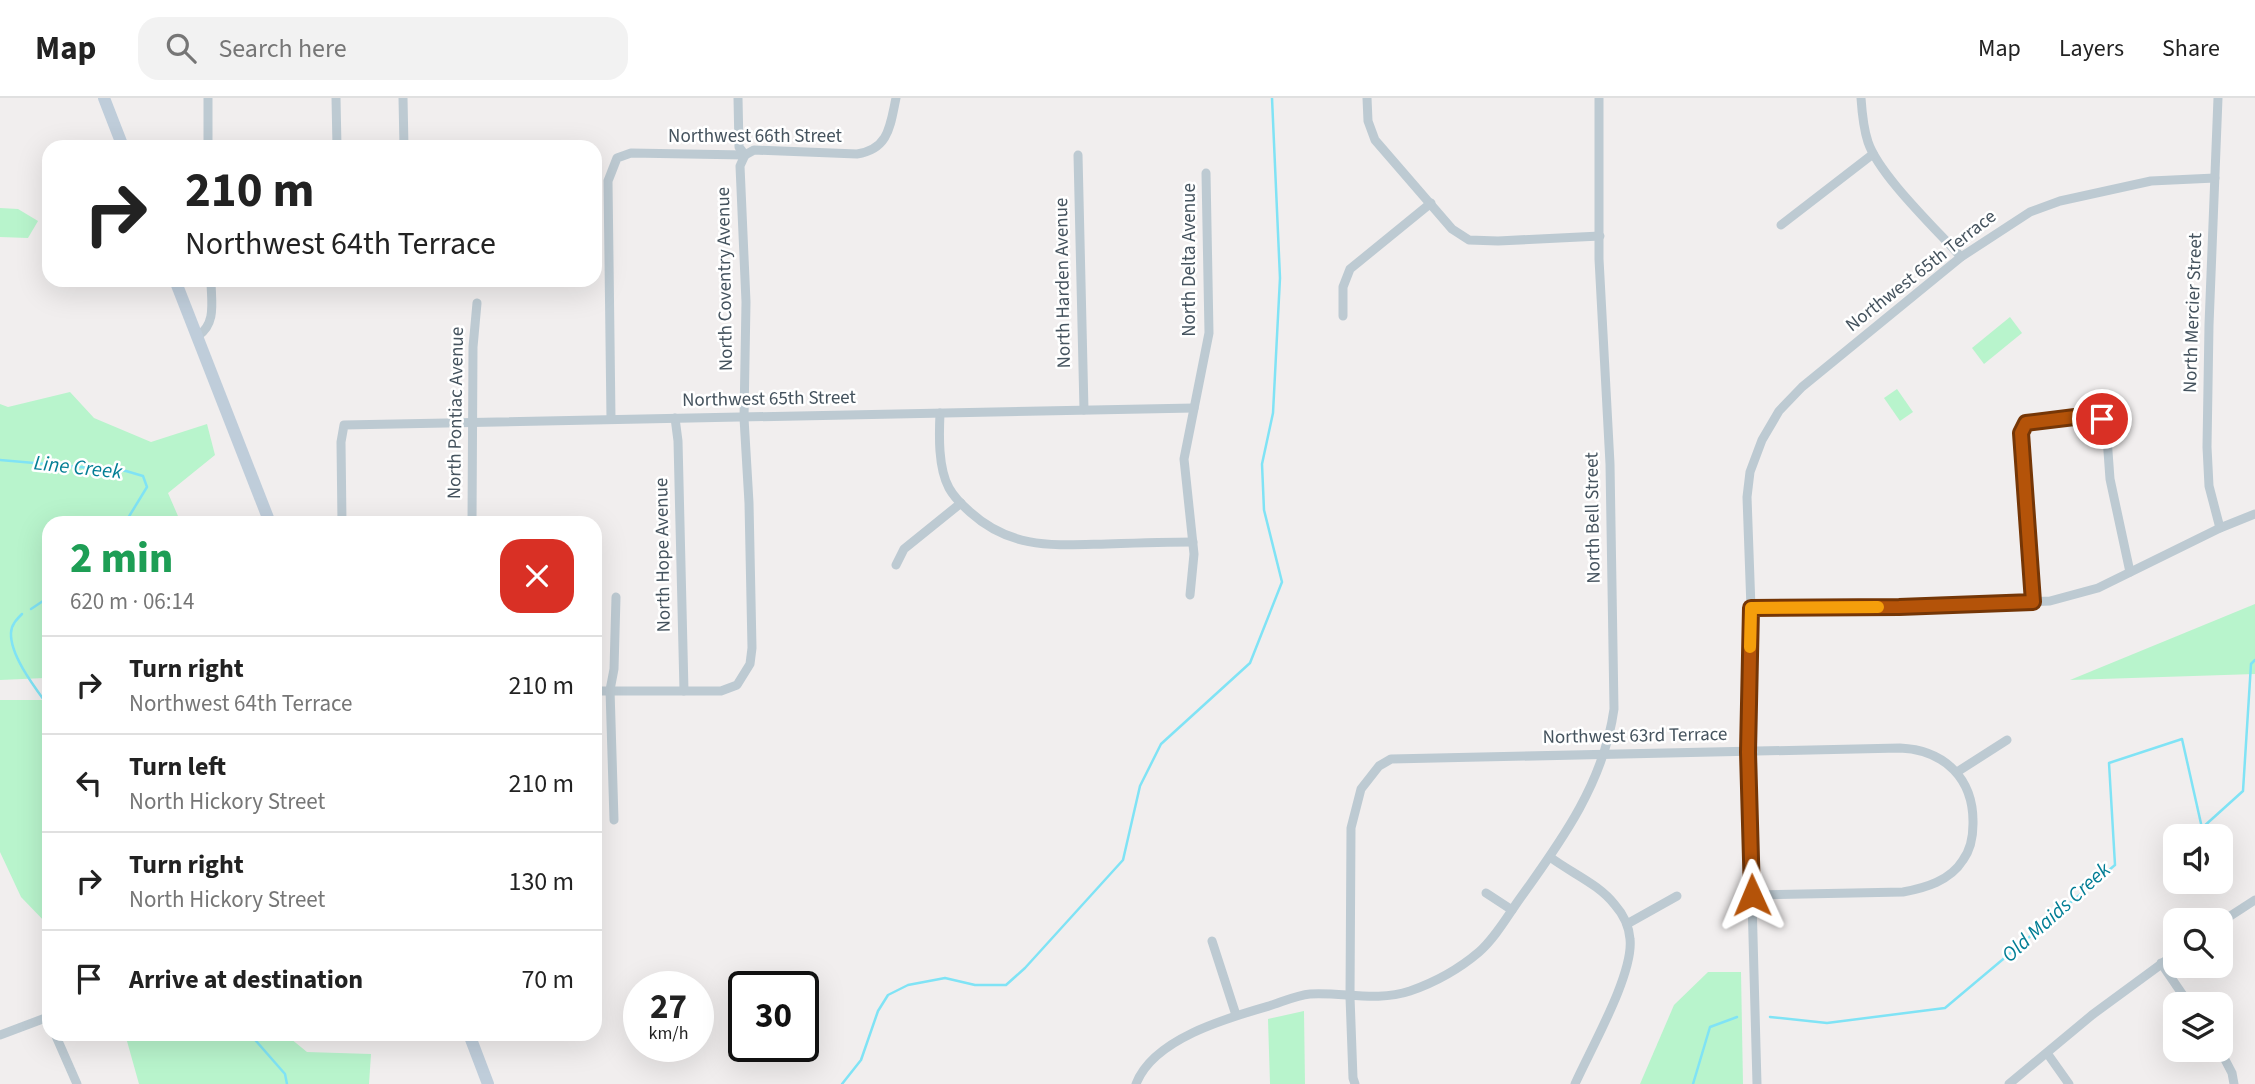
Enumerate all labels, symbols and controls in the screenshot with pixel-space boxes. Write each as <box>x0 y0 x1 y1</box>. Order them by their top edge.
search box <box>138 17 628 80</box>
text: Map <box>35 25 96 72</box>
icon: search <box>162 29 200 67</box>
text: Search here <box>218 30 347 67</box>
text: Map <box>1978 31 2021 66</box>
text: Layers <box>2059 31 2124 66</box>
text: Share <box>2162 31 2220 66</box>
street label: Northwest 66th Street <box>668 123 842 150</box>
text: 210 m <box>185 156 314 226</box>
icon: right <box>70 168 161 259</box>
street label: North Delta Avenue <box>1176 183 1203 337</box>
street label: North Coventry Avenue <box>710 187 740 371</box>
street label: North Harden Avenue <box>1048 197 1078 369</box>
street label: Northwest 65th Terrace <box>1840 204 2002 338</box>
text: Northwest 64th Terrace <box>185 221 496 267</box>
street label: North Mercier Street <box>2177 232 2209 393</box>
street label: North Pontiac Avenue <box>441 327 471 499</box>
street label: Northwest 65th Street <box>682 384 857 414</box>
pin <box>2072 389 2132 449</box>
icon: arrive <box>2083 400 2121 438</box>
water label: Line Creek <box>32 447 125 487</box>
street label: North Bell Street <box>1578 451 1608 584</box>
street label: North Hope Avenue <box>648 477 678 633</box>
text: 2 min <box>70 529 173 589</box>
button: close <box>500 539 574 613</box>
text: 620 m · 06:14 <box>70 585 194 618</box>
text: Turn right <box>129 650 244 687</box>
icon: right <box>70 666 108 704</box>
text: 210 m <box>508 667 574 704</box>
text: Northwest 64th Terrace <box>129 687 352 720</box>
street label: Northwest 63rd Terrace <box>1542 721 1728 751</box>
text: Turn left <box>129 748 226 785</box>
icon: left <box>70 764 108 802</box>
text: 210 m <box>508 765 574 802</box>
text: North Hickory Street <box>129 785 325 818</box>
map controls <box>2163 824 2233 1062</box>
button: sound <box>2163 824 2233 894</box>
text: Turn right <box>129 846 244 883</box>
water label: Old Maids Creek <box>1995 854 2118 969</box>
position arrow <box>1715 858 1789 932</box>
icon: right <box>70 862 108 900</box>
text: 130 m <box>508 863 574 900</box>
text: North Hickory Street <box>129 883 325 916</box>
button: search <box>2163 908 2233 978</box>
icon: arrive <box>70 960 108 998</box>
text: Arrive at destination <box>129 961 363 998</box>
text: 70 m <box>521 961 574 998</box>
speed limit sign: 30 <box>728 971 819 1062</box>
text: 27 <box>650 982 687 1032</box>
button: layers <box>2163 992 2233 1062</box>
text: km/h <box>649 1021 688 1046</box>

